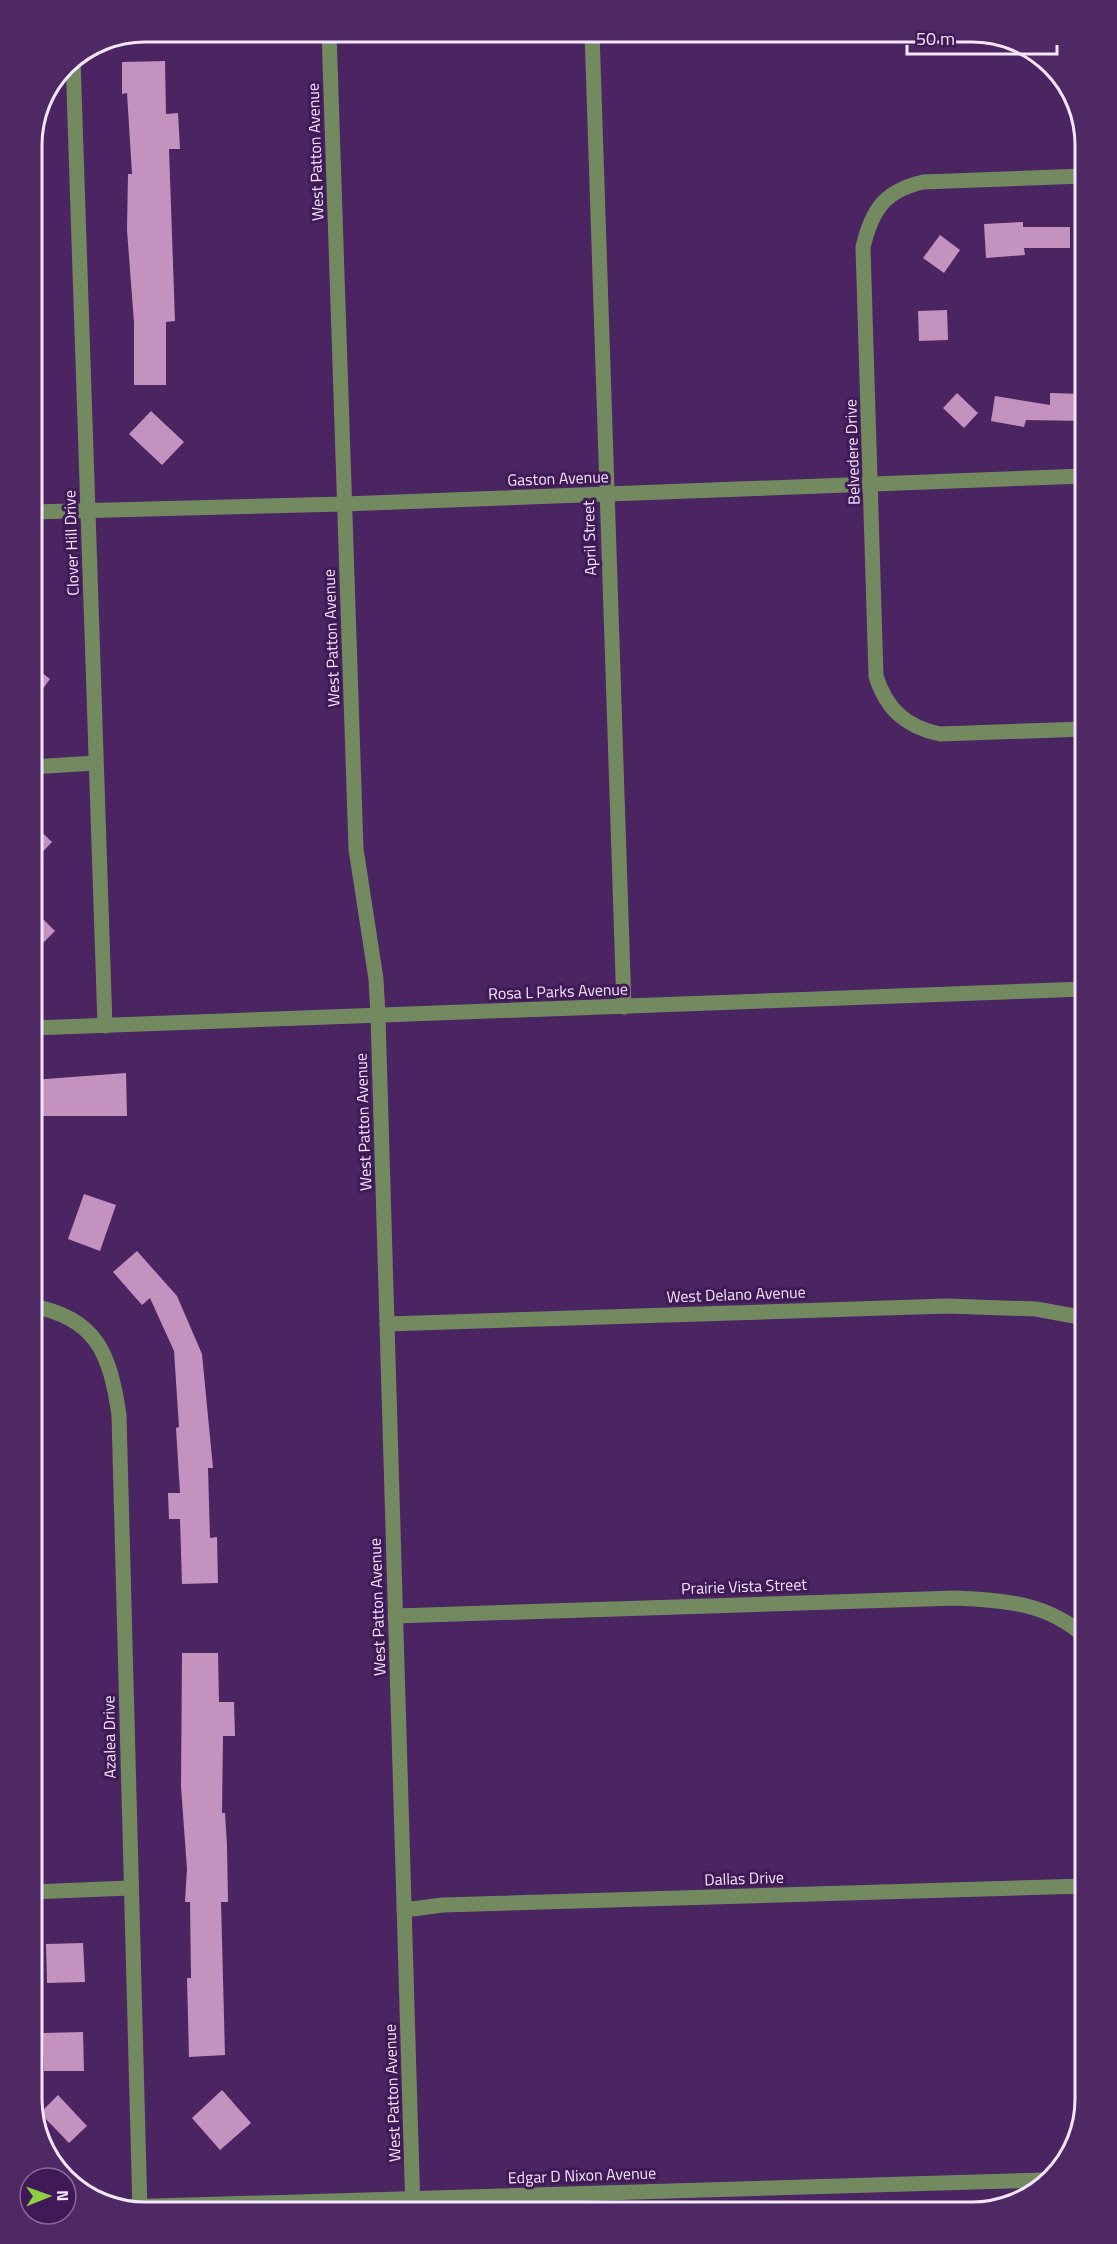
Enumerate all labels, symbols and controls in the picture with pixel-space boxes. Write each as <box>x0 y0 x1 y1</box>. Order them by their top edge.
scale bar <box>907 18 1057 56</box>
text: 50 m <box>916 25 955 52</box>
street label: West Patton Avenue <box>301 83 329 221</box>
street label: Belvedere Drive <box>838 399 866 505</box>
street label: Gaston Avenue <box>507 464 609 492</box>
street label: Clover Hill Drive <box>57 490 85 596</box>
street label: April Street <box>576 499 602 576</box>
street label: West Patton Avenue <box>317 569 345 707</box>
street label: Rosa L Parks Avenue <box>488 977 628 1005</box>
street label: West Patton Avenue <box>349 1053 377 1191</box>
street label: West Delano Avenue <box>666 1280 806 1308</box>
street label: West Patton Avenue <box>363 1538 391 1676</box>
street label: Prairie Vista Street <box>681 1572 808 1600</box>
street label: Azalea Drive <box>96 1695 122 1779</box>
street label: Dallas Drive <box>704 1865 784 1891</box>
street label: West Patton Avenue <box>378 2024 406 2162</box>
street label: Edgar D Nixon Avenue <box>507 2160 657 2190</box>
north arrow <box>18 2166 78 2226</box>
text: N <box>51 2190 75 2201</box>

